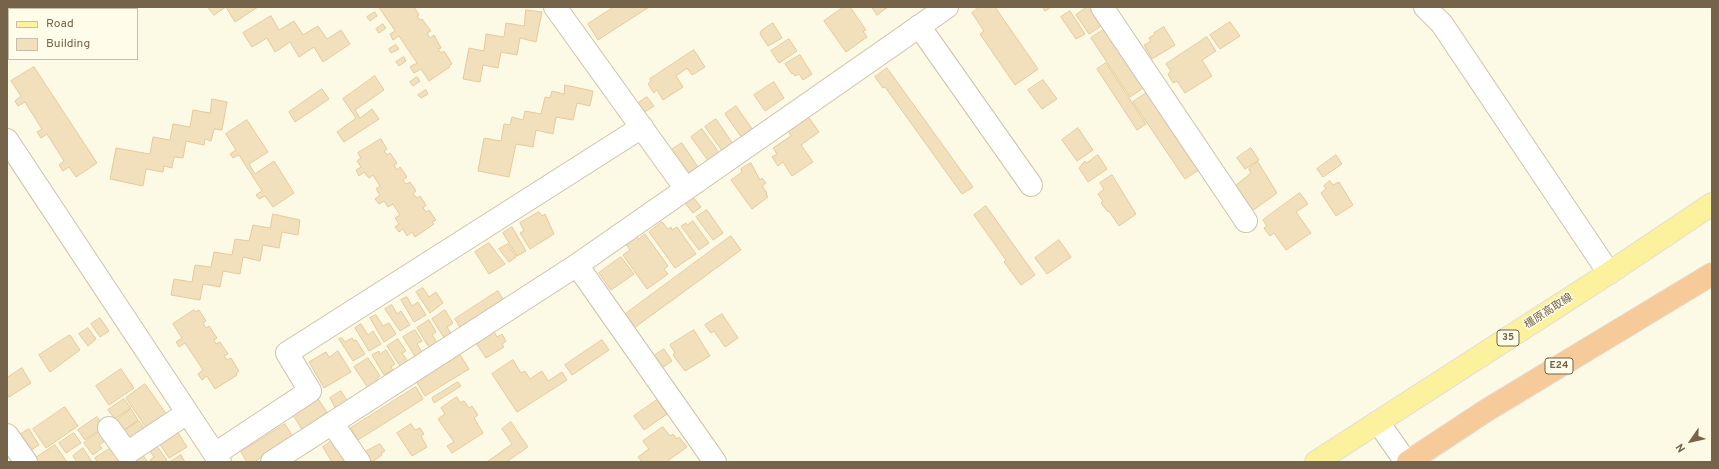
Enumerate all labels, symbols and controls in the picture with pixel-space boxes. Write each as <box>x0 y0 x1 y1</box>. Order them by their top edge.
legend <box>8 8 138 60</box>
text: Road <box>46 16 74 32</box>
text: Building <box>46 36 90 52</box>
street label: 橿原高取線 <box>1522 291 1576 333</box>
road number: 35 <box>1497 330 1519 346</box>
road number: E24 <box>1545 358 1573 374</box>
north arrow <box>1671 421 1711 461</box>
text: N <box>1673 441 1689 455</box>

